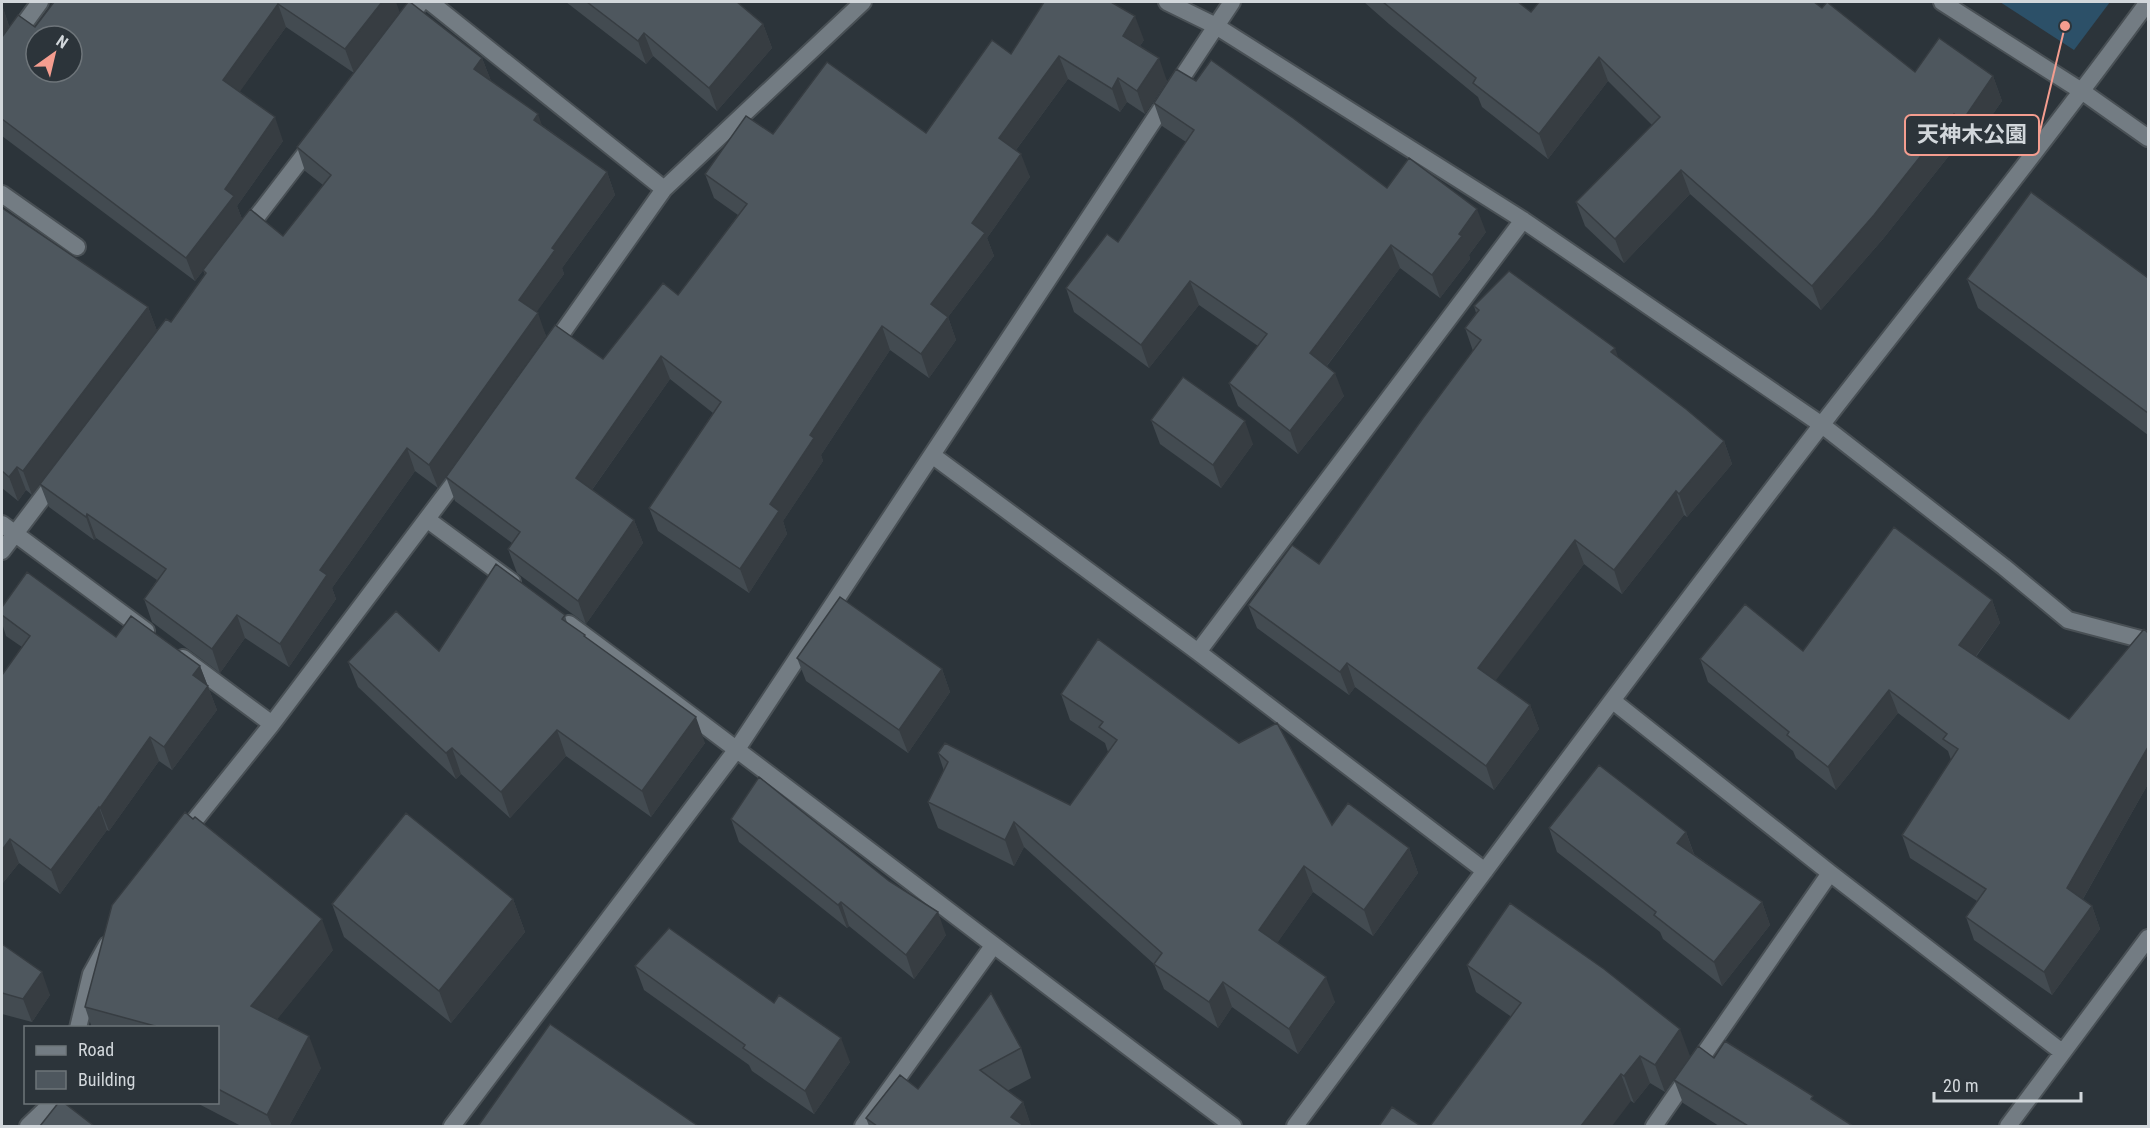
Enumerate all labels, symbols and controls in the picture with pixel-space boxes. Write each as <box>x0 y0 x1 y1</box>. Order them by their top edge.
north arrow <box>24 24 84 84</box>
text: N <box>53 31 71 53</box>
callout: 天神木公園 <box>1905 115 2039 155</box>
text: 天神木公園 <box>1917 122 2027 147</box>
legend <box>24 1026 219 1104</box>
text: Road <box>78 1039 114 1060</box>
scale bar <box>1934 1065 2081 1103</box>
text: Building <box>78 1069 135 1090</box>
text: 20 m <box>1943 1075 1978 1096</box>

